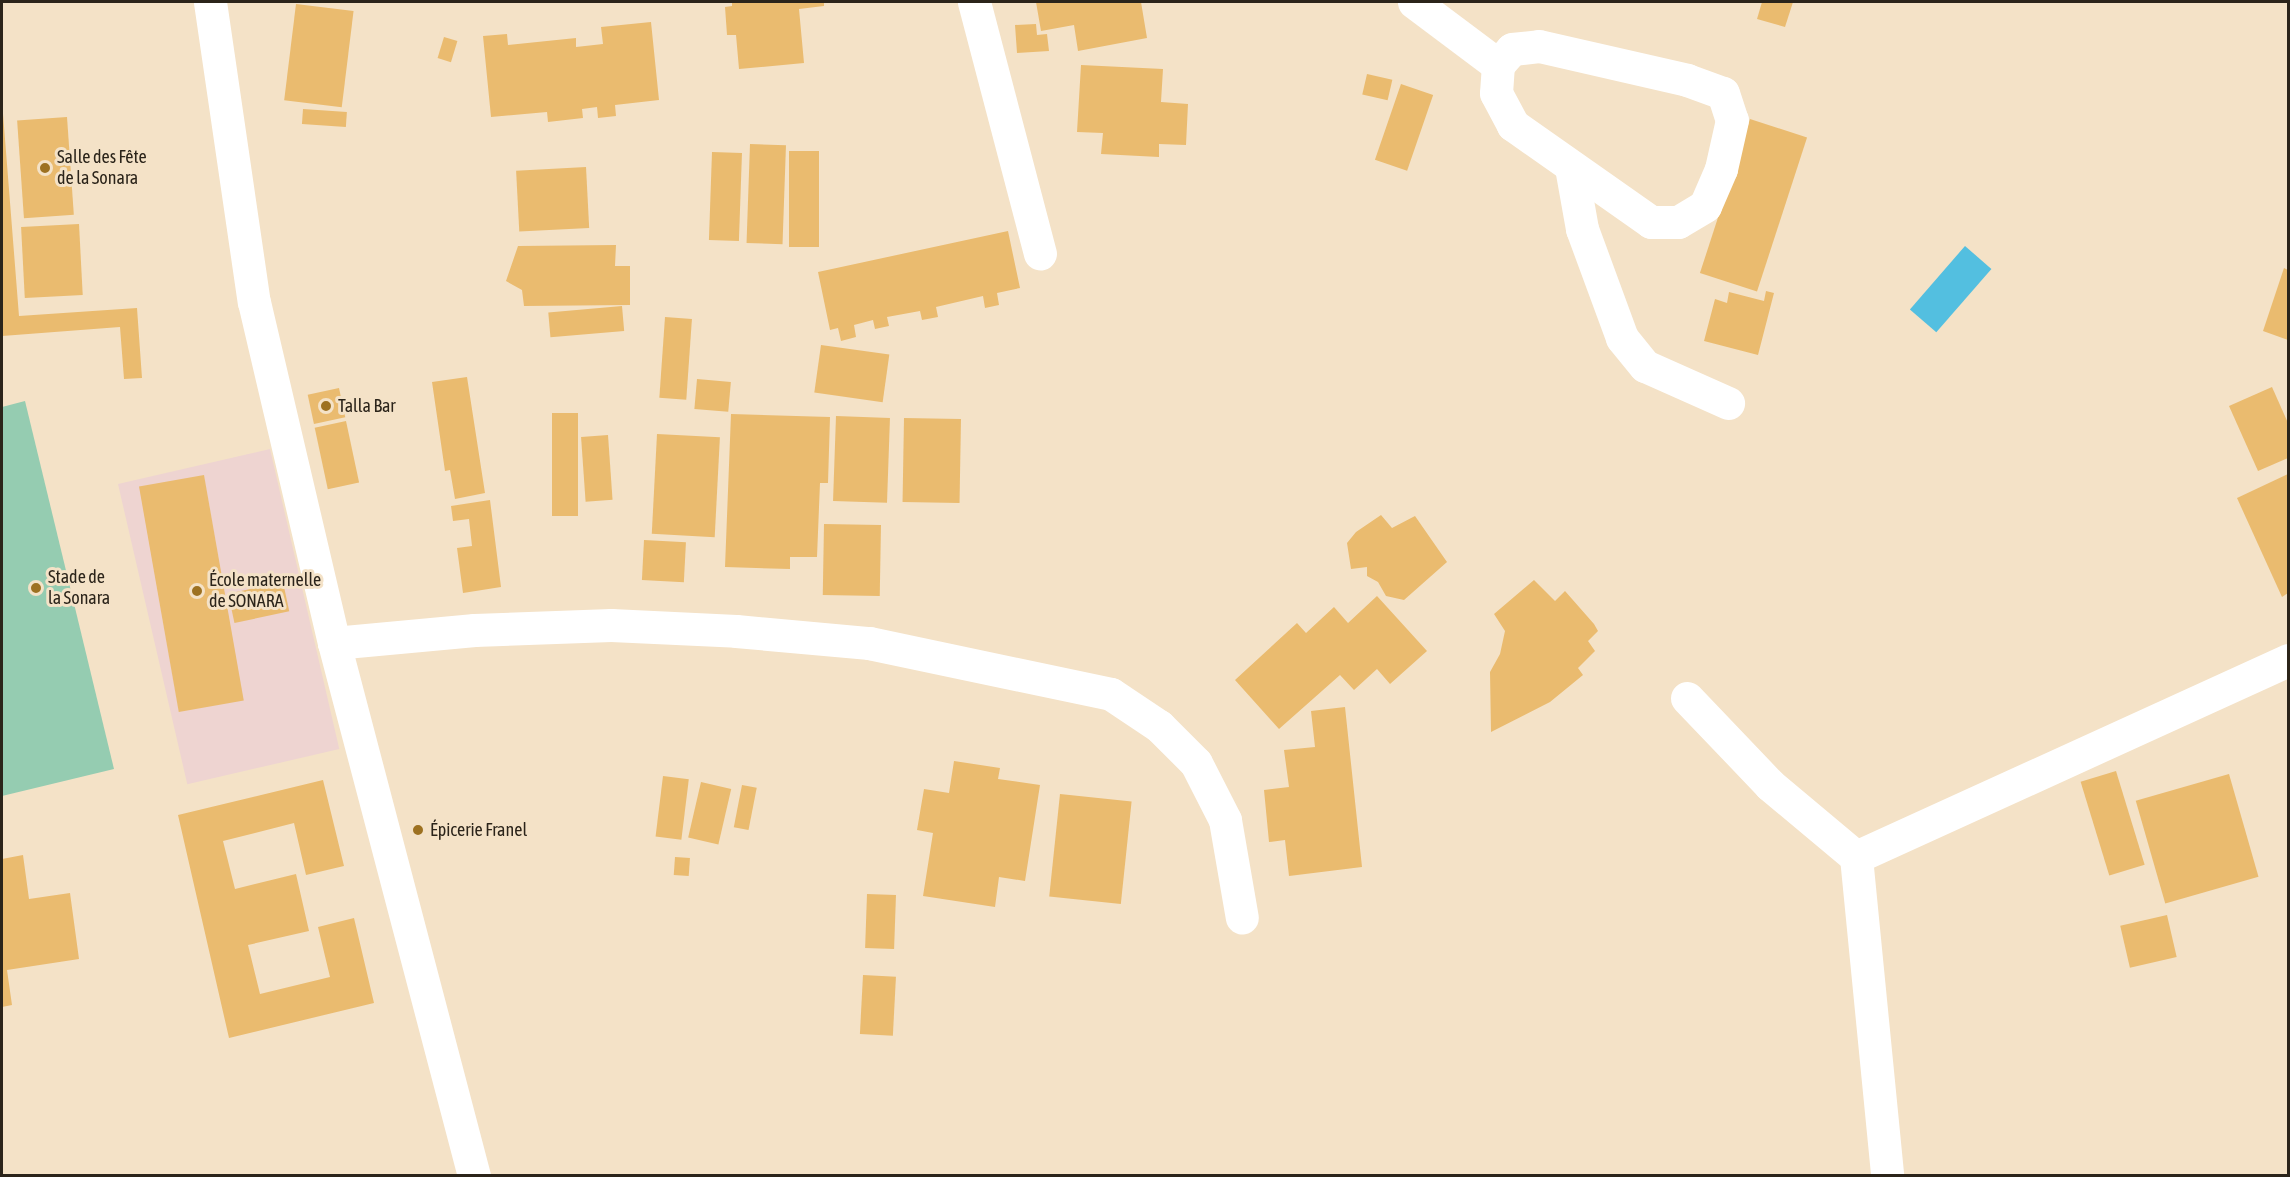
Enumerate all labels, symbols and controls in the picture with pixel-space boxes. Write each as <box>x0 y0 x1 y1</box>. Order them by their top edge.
place label: Salle des Fête de la Sonara <box>57 147 147 190</box>
marker: Salle des Fête de la Sonara <box>38 161 52 175</box>
place label: Talla Bar <box>338 395 396 417</box>
marker: Talla Bar <box>319 399 333 413</box>
place label: Stade de la Sonara <box>48 567 110 610</box>
place label: École maternelle de SONARA <box>209 570 321 612</box>
marker: Stade de la Sonara <box>29 581 43 595</box>
marker: École maternelle de SONARA <box>190 584 204 598</box>
place label: Épicerie Franel <box>430 819 527 841</box>
marker: Épicerie Franel <box>411 823 425 837</box>

